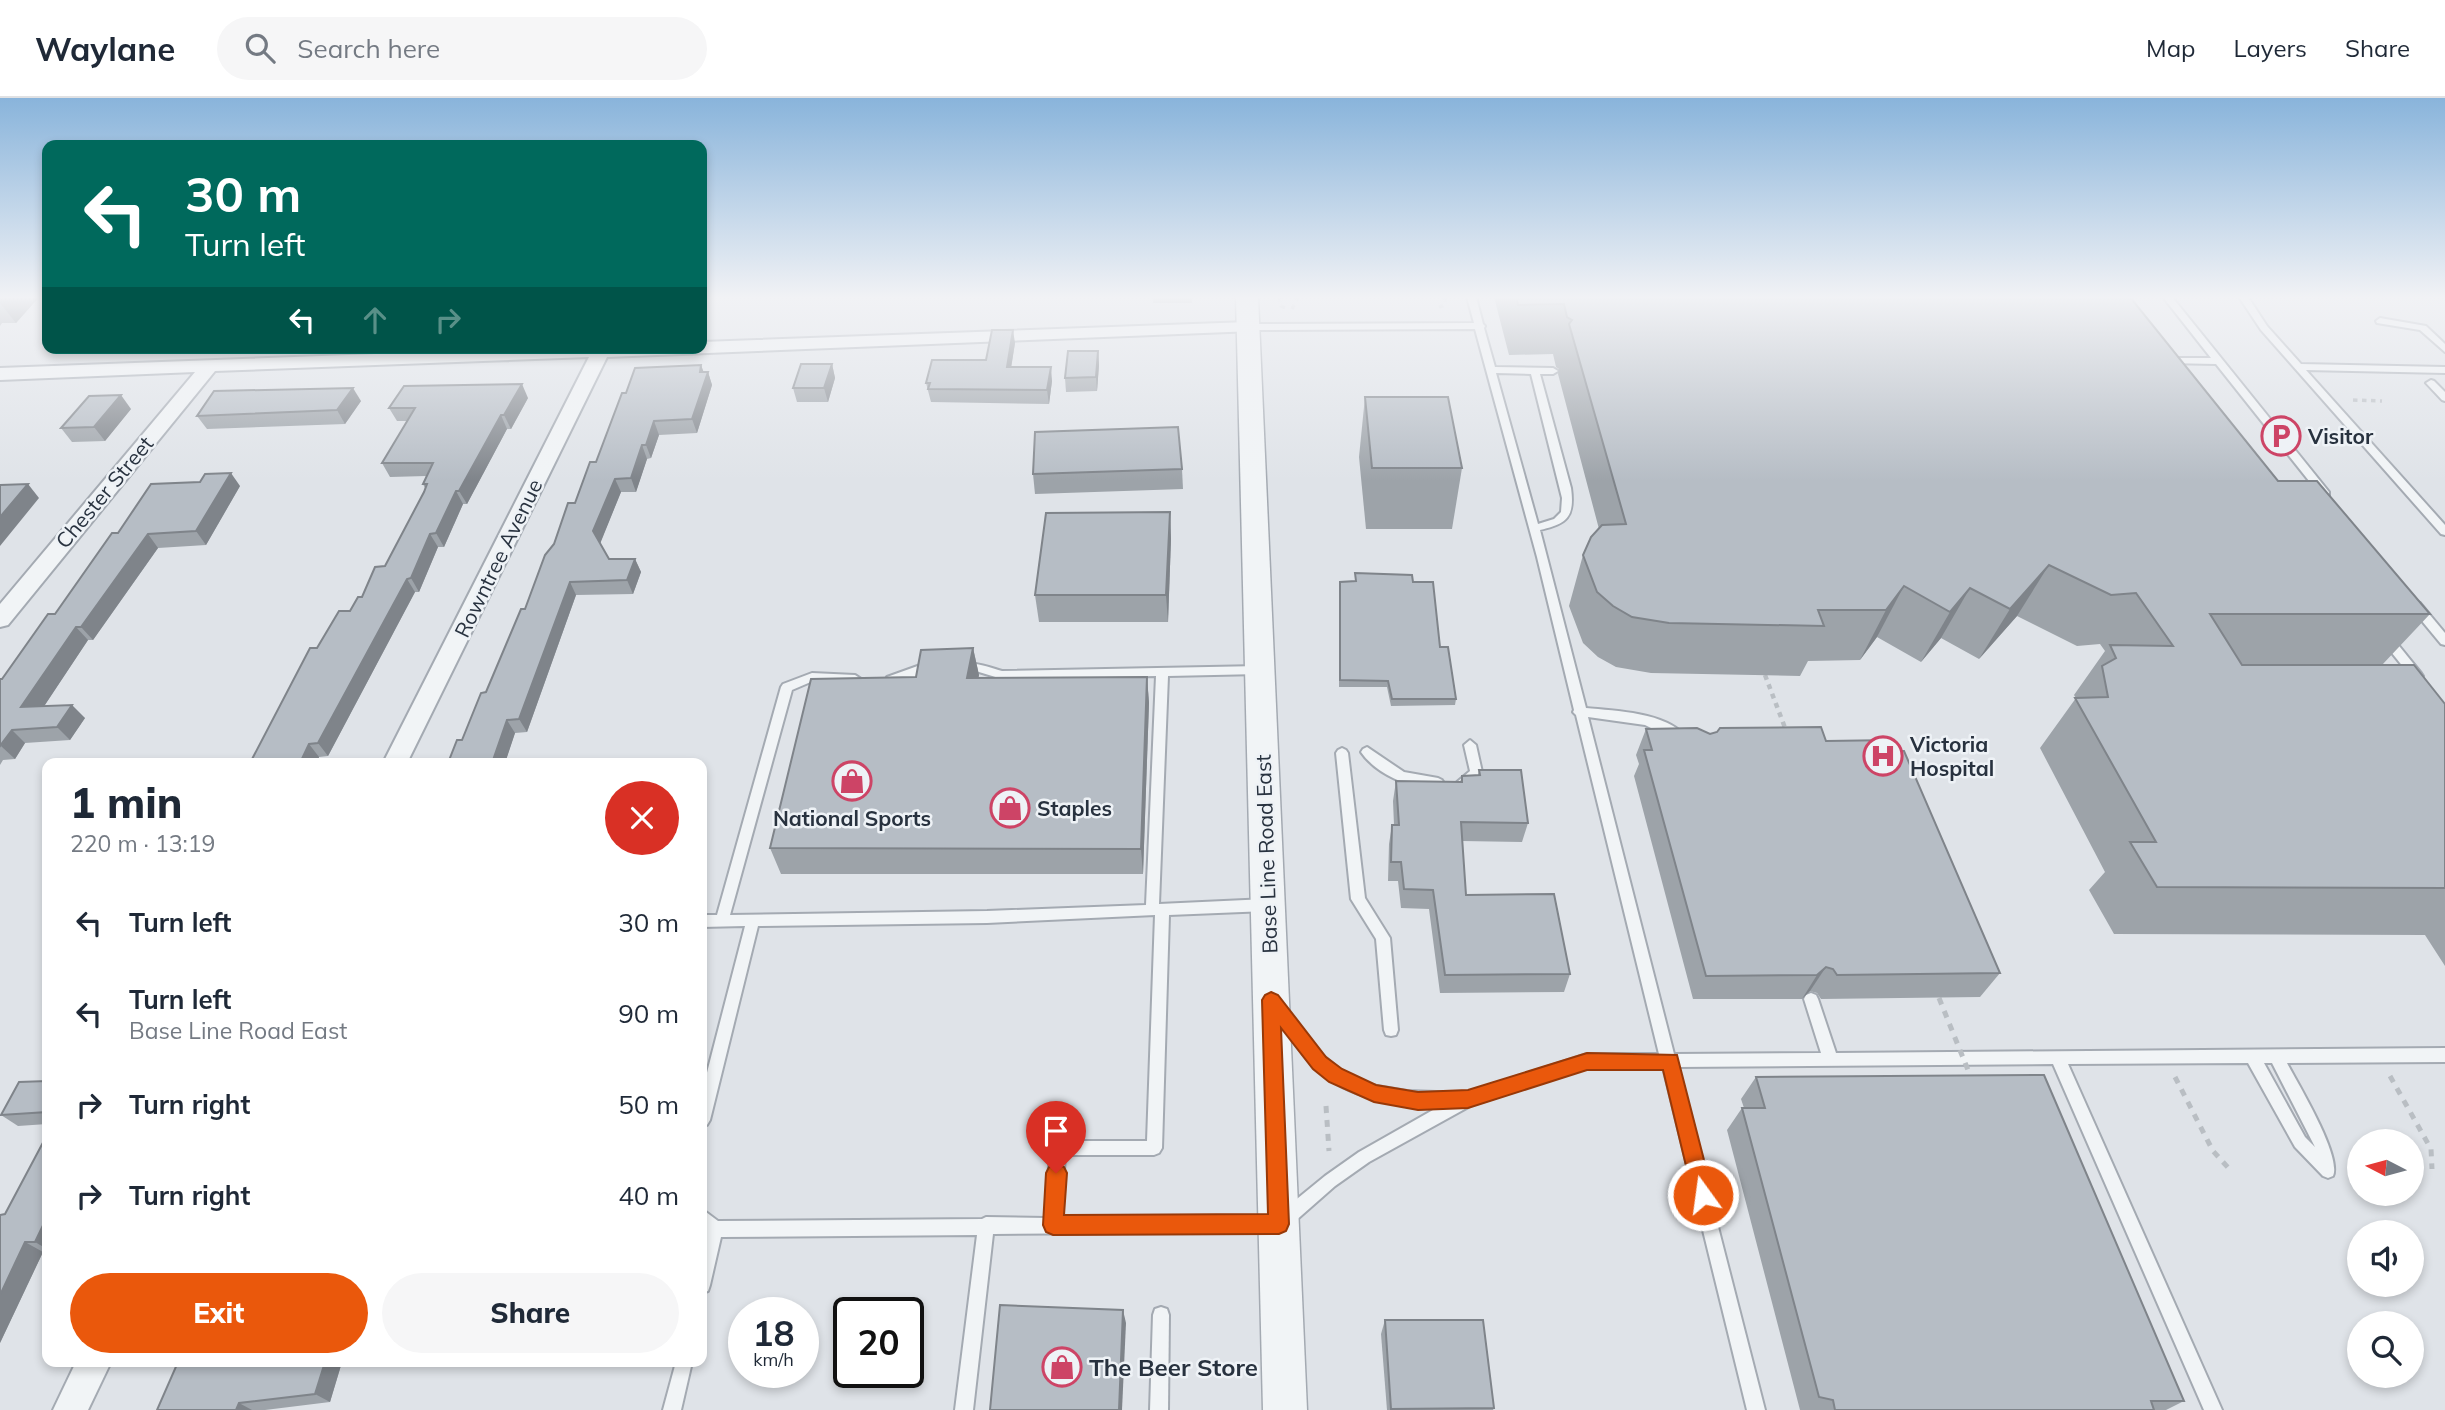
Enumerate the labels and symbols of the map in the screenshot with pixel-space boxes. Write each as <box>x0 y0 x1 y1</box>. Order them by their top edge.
parking icon: Visitor <box>2260 415 2302 457</box>
place label: Visitor <box>2307 423 2374 449</box>
street label: Chester Street <box>50 431 158 553</box>
street label: Rowntree Avenue <box>448 475 548 641</box>
place label: Victoria Hospital <box>1909 731 1994 781</box>
hospital icon: Victoria Hospital <box>1862 735 1904 777</box>
street label: Base Line Road East <box>1250 754 1282 954</box>
shop icon: National Sports <box>831 760 873 802</box>
shop icon: Staples <box>989 787 1031 829</box>
place label: Staples <box>1037 795 1112 821</box>
place label: National Sports <box>773 805 931 831</box>
pin <box>1026 1101 1086 1173</box>
north arrow <box>2347 1129 2424 1206</box>
position arrow <box>1666 1158 1740 1232</box>
speed limit sign: 20 <box>833 1297 924 1388</box>
shop icon: The Beer Store <box>1041 1346 1083 1388</box>
place label: The Beer Store <box>1089 1352 1258 1382</box>

